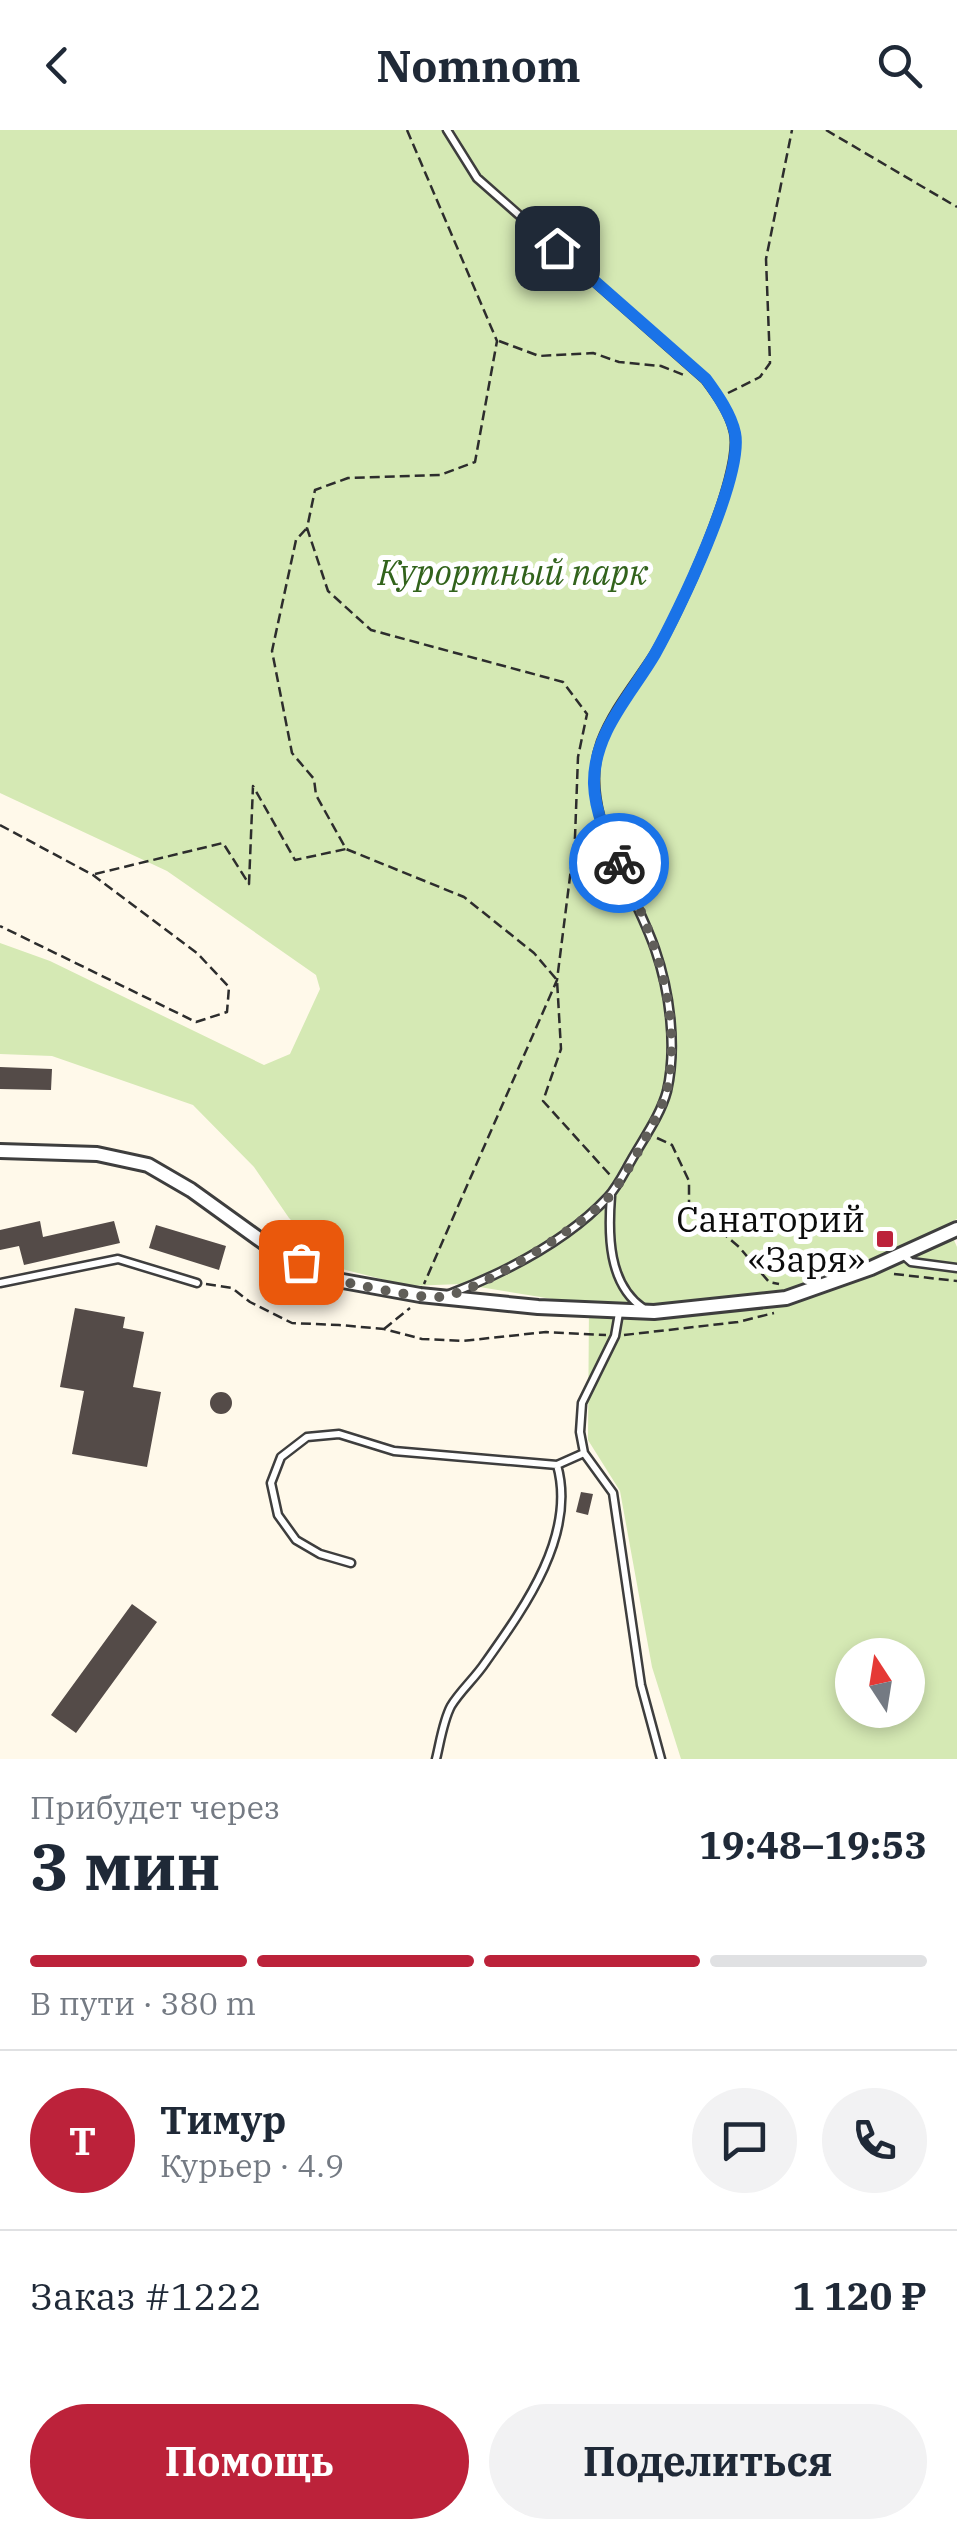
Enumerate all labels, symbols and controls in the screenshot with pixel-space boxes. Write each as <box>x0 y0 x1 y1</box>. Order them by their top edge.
text: Nomnom <box>376 36 581 94</box>
icon: back <box>30 38 85 93</box>
icon: search <box>872 38 927 93</box>
pin <box>515 206 600 291</box>
icon: home <box>530 221 585 276</box>
park label: Курортный парк <box>377 549 649 595</box>
courier <box>569 813 669 913</box>
icon: bike <box>592 836 647 891</box>
place label: Санаторий «Заря» <box>676 1196 865 1282</box>
pin <box>259 1220 344 1305</box>
marker: Санаторий «Заря» <box>874 1228 896 1250</box>
icon: bag <box>274 1235 329 1290</box>
north arrow <box>835 1638 925 1728</box>
map controls <box>835 1638 925 1728</box>
text: Прибудет через <box>30 1786 280 1828</box>
text: 19:48–19:53 <box>699 1820 927 1869</box>
text: 3 мин <box>30 1823 221 1908</box>
text: В пути · 380 m <box>30 1982 256 2024</box>
button: chat <box>692 2088 797 2193</box>
button: phone <box>822 2088 927 2193</box>
text: Тимур <box>160 2095 286 2144</box>
text: Т <box>69 2116 96 2165</box>
text: Курьер · 4.9 <box>160 2144 344 2186</box>
text: Заказ #1222 <box>30 2271 262 2320</box>
text: 1 120 ₽ <box>792 2271 927 2320</box>
button: Помощь <box>30 2404 469 2519</box>
button: Поделиться <box>489 2404 927 2519</box>

